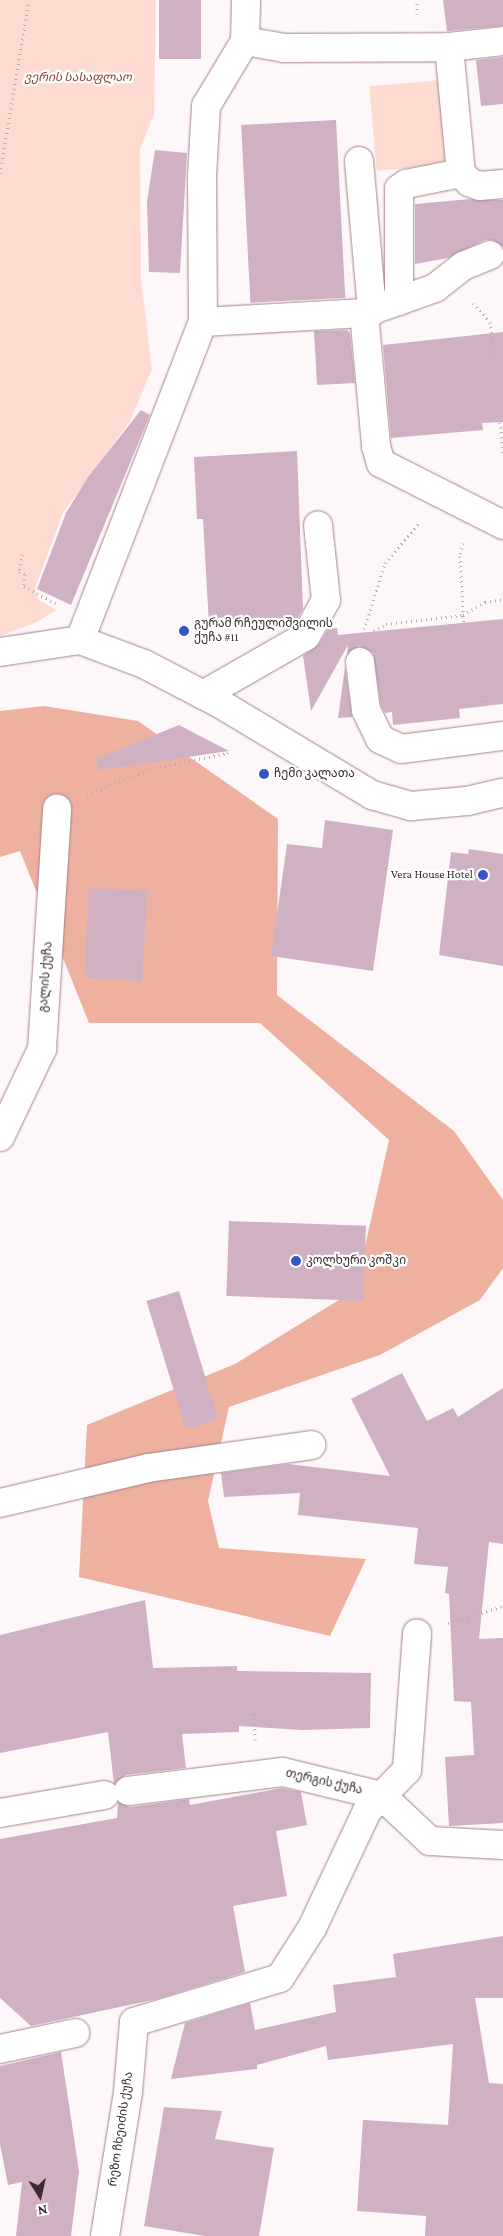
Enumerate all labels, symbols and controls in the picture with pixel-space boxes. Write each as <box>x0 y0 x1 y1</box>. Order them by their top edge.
park label: ვერის სასაფლაო <box>24 71 132 85</box>
place label: გურამ რჩეულიშვილის ქუჩა #11 <box>194 617 333 645</box>
marker: გურამ რჩეულიშვილის ქუჩა #11 <box>178 625 190 637</box>
place label: ჩემი კალათა <box>274 767 355 781</box>
marker: ჩემი კალათა <box>258 768 270 780</box>
place label: Vera House Hotel <box>391 868 473 882</box>
marker: Vera House Hotel <box>477 869 489 881</box>
street label: გალის ქუჩა <box>36 941 56 1013</box>
place label: კოლხური კოშკი <box>306 1254 406 1268</box>
marker: კოლხური კოშკი <box>290 1255 302 1267</box>
street label: თერგის ქუჩა <box>284 1766 364 1798</box>
street label: რეზო ჩხეიძის ქუჩა <box>106 2071 136 2187</box>
north arrow <box>15 2171 65 2221</box>
text: N <box>37 2202 49 2219</box>

